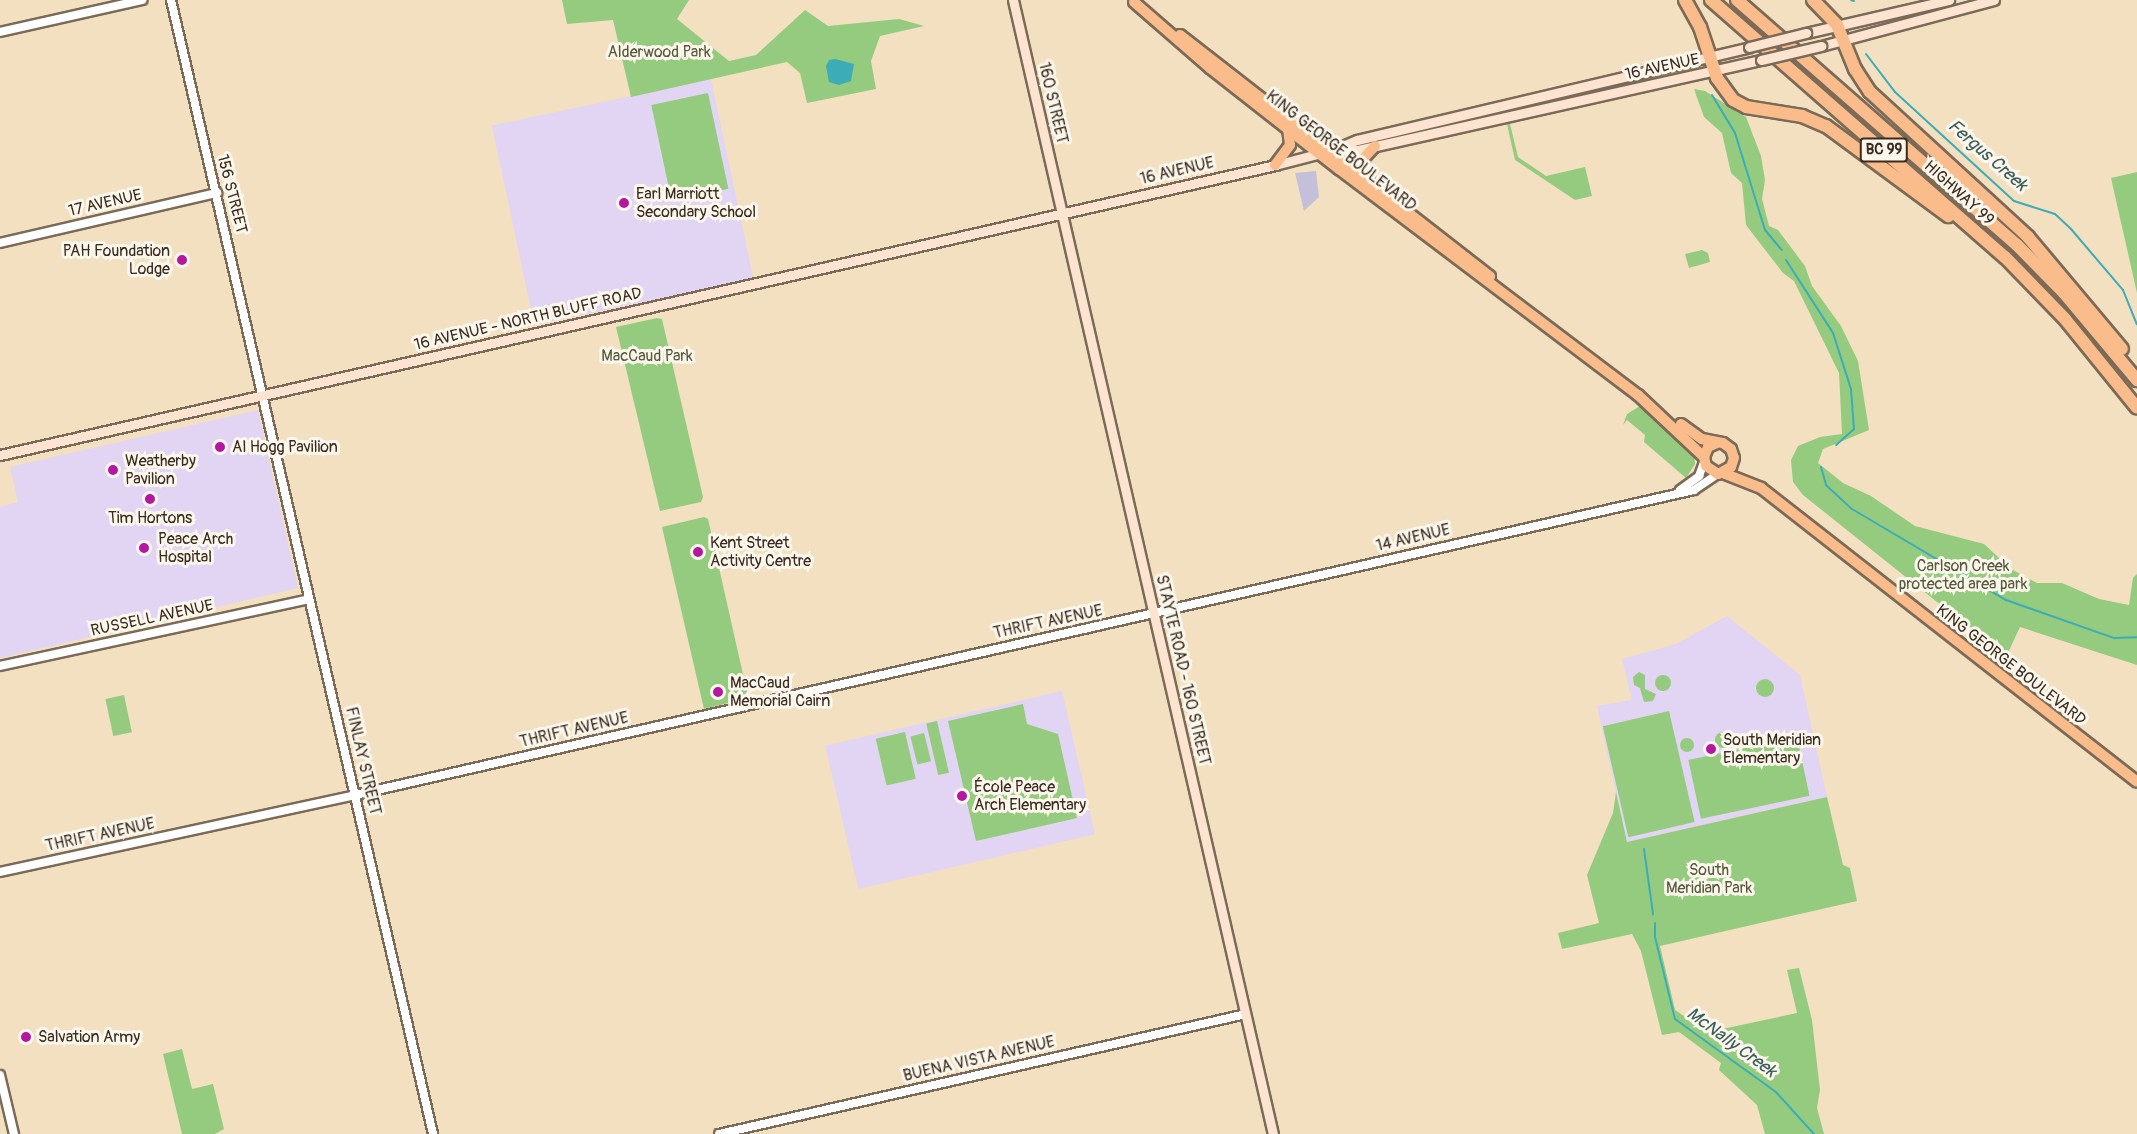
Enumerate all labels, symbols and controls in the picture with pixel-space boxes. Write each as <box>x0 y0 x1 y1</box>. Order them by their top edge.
park label: Alderwood Park <box>607 42 711 62</box>
street label: 16 AVENUE <box>1623 50 1701 84</box>
street label: 160 STREET <box>1034 60 1072 146</box>
street label: KING GEORGE BOULEVARD <box>1262 86 1420 216</box>
water label: Fergus Creek <box>1943 116 2031 196</box>
road number: BC 99 <box>1858 138 1910 162</box>
street label: 156 STREET <box>213 153 251 235</box>
street label: 16 AVENUE <box>1138 153 1216 189</box>
street label: HIGHWAY 99 <box>1920 157 1998 229</box>
place label: Earl Marriott Secondary School <box>636 184 756 222</box>
street label: 17 AVENUE <box>67 185 143 221</box>
marker: Earl Marriott Secondary School <box>617 196 631 210</box>
place label: PAH Foundation Lodge <box>63 241 170 279</box>
marker: PAH Foundation Lodge <box>175 253 189 267</box>
street label: 16 AVENUE - NORTH BLUFF ROAD <box>412 283 644 355</box>
park label: MacCaud Park <box>601 346 693 366</box>
place label: Al Hogg Pavilion <box>232 437 338 457</box>
marker: Al Hogg Pavilion <box>213 440 227 454</box>
place label: Weatherby Pavilion <box>125 451 196 489</box>
marker: Weatherby Pavilion <box>106 463 120 477</box>
marker: Tim Hortons <box>143 492 157 506</box>
place label: Tim Hortons <box>108 508 192 528</box>
street label: 14 AVENUE <box>1374 520 1452 556</box>
place label: Peace Arch Hospital <box>158 529 233 567</box>
place label: Kent Street Activity Centre <box>710 533 811 571</box>
marker: Peace Arch Hospital <box>135 539 153 557</box>
marker: Kent Street Activity Centre <box>691 545 705 559</box>
park label: Carlson Creek protected area park <box>1899 556 2027 594</box>
street label: STAYTE ROAD - 160 STREET <box>1152 573 1214 767</box>
street label: RUSSELL AVENUE <box>89 596 215 640</box>
street label: KING GEORGE BOULEVARD <box>1932 600 2090 730</box>
street label: THRIFT AVENUE <box>992 601 1104 643</box>
place label: MacCaud Memorial Cairn <box>730 673 830 711</box>
marker: MacCaud Memorial Cairn <box>711 685 725 699</box>
street label: FINLAY STREET <box>341 705 385 817</box>
street label: THRIFT AVENUE <box>518 708 630 752</box>
place label: South Meridian Elementary <box>1723 730 1821 768</box>
marker: South Meridian Elementary <box>1704 742 1718 756</box>
place label: École Peace Arch Elementary <box>974 777 1086 815</box>
marker: École Peace Arch Elementary <box>955 789 969 803</box>
street label: THRIFT AVENUE <box>44 814 156 856</box>
park label: South Meridian Park <box>1666 860 1752 898</box>
water label: McNally Creek <box>1682 1003 1780 1083</box>
place label: Salvation Army <box>38 1027 140 1047</box>
marker: Salvation Army <box>19 1030 33 1044</box>
street label: BUENA VISTA AVENUE <box>901 1032 1057 1086</box>

